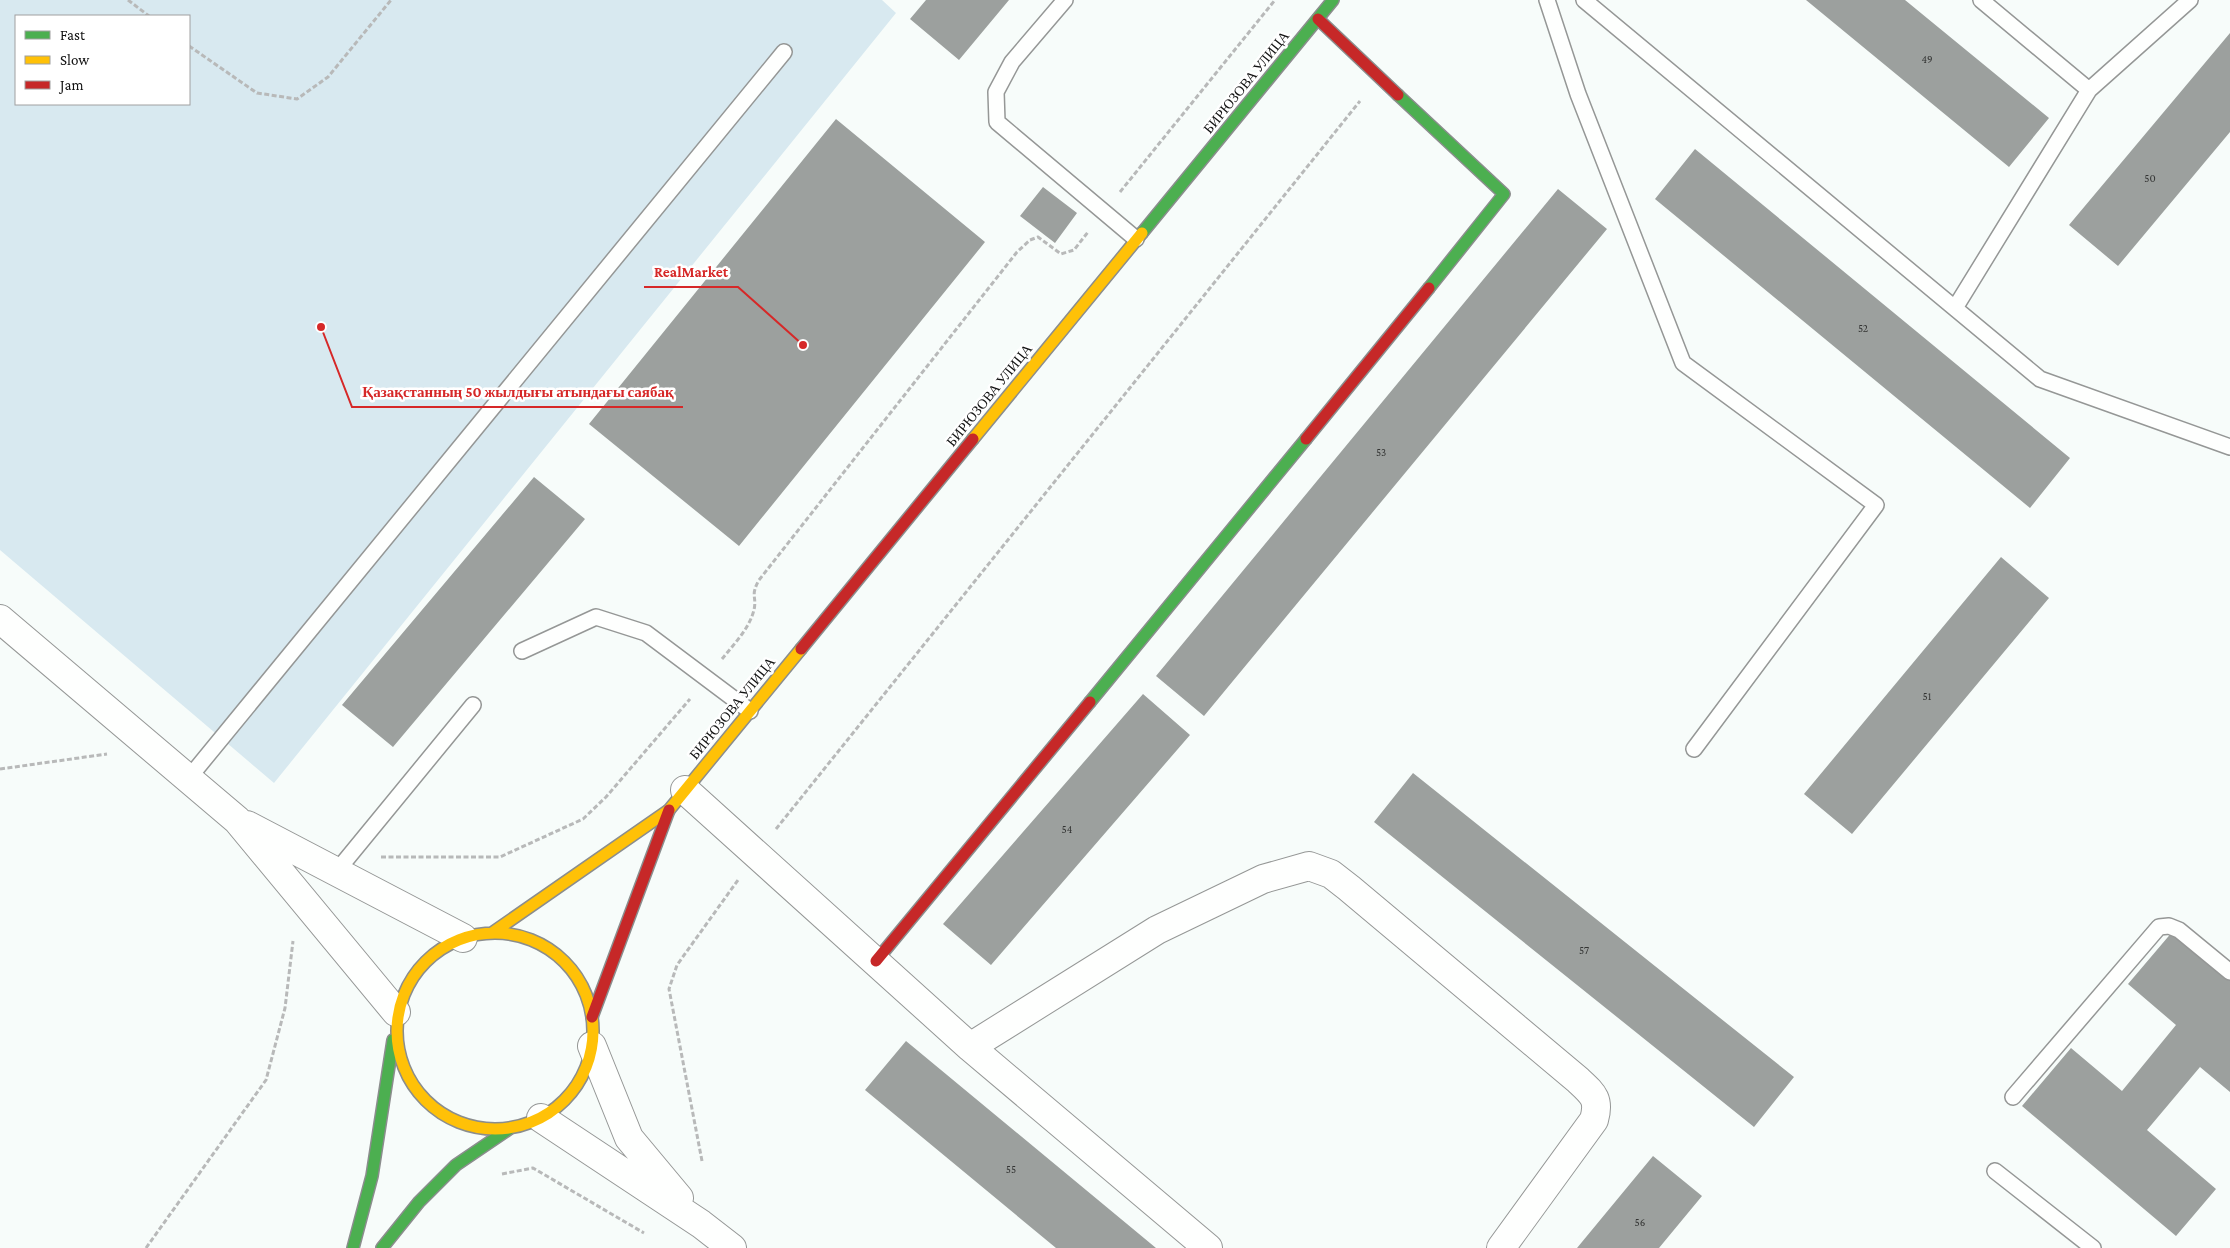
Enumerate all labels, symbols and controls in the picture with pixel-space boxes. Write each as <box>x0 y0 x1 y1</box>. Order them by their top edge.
legend <box>15 15 190 105</box>
text: Fast <box>60 27 86 43</box>
street label: БИРЮЗОВА УЛИЦА <box>1200 27 1293 136</box>
text: Slow <box>60 52 90 68</box>
house number: 49 <box>1921 53 1933 65</box>
text: Jam <box>58 77 83 94</box>
house number: 50 <box>2144 172 2156 184</box>
callout: RealMarket <box>644 257 738 287</box>
text: RealMarket <box>654 264 729 280</box>
house number: 52 <box>1858 322 1868 334</box>
street label: БИРЮЗОВА УЛИЦА <box>943 340 1036 449</box>
callout: Қазақстанның 50 жылдығы атындағы саябақ <box>352 377 683 407</box>
text: Қазақстанның 50 жылдығы атындағы саябақ <box>362 384 674 400</box>
house number: 53 <box>1376 446 1386 458</box>
street label: БИРЮЗОВА УЛИЦА <box>686 653 779 762</box>
house number: 51 <box>1923 690 1932 702</box>
house number: 54 <box>1062 823 1073 835</box>
house number: 57 <box>1579 944 1589 956</box>
house number: 55 <box>1006 1163 1016 1175</box>
house number: 56 <box>1635 1216 1645 1228</box>

